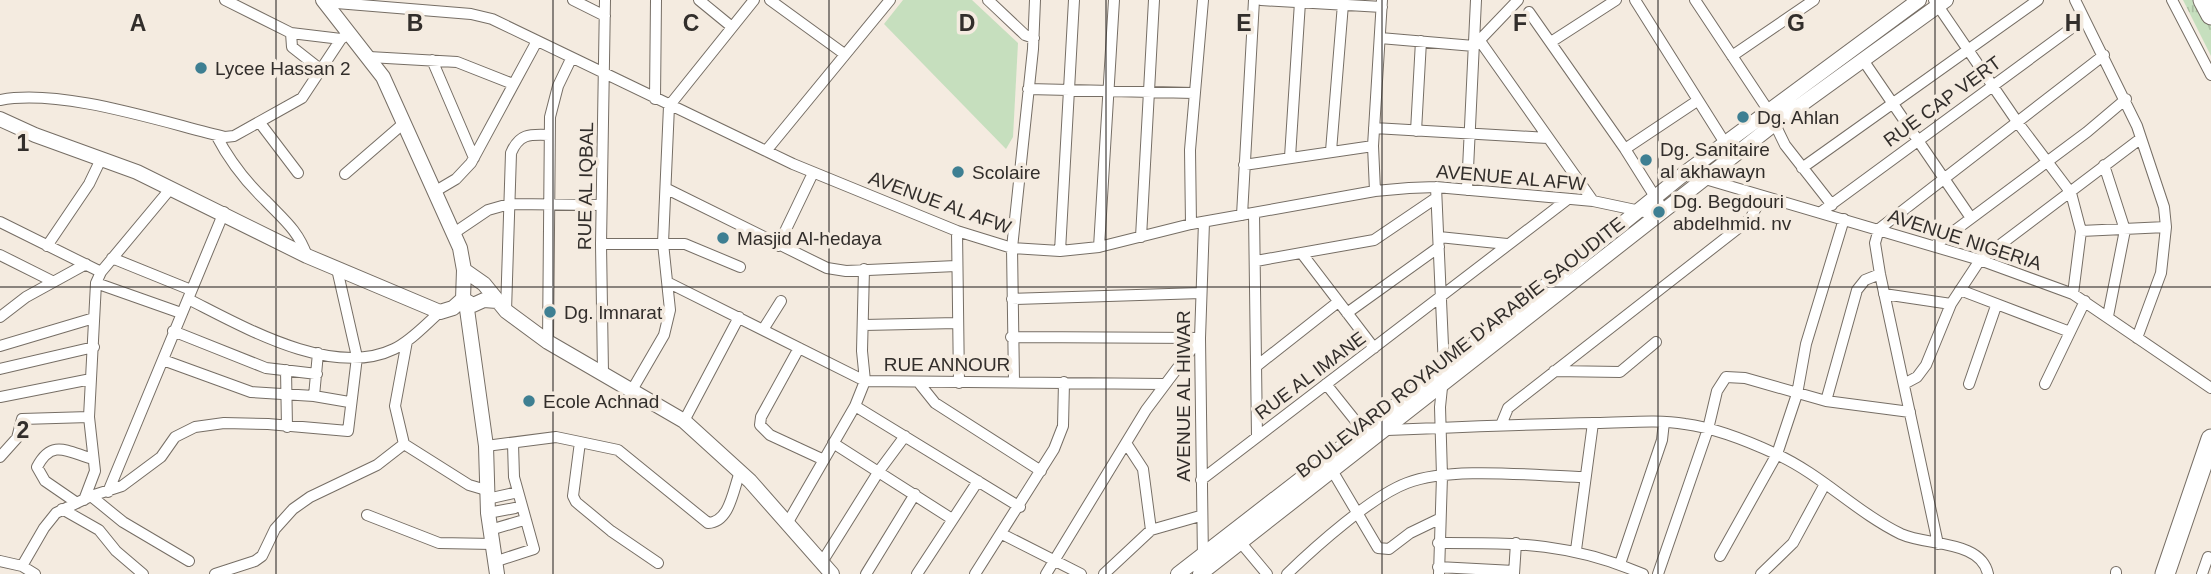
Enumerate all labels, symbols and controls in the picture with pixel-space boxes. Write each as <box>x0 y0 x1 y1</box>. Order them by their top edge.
text: A <box>130 10 146 36</box>
text: B <box>407 10 423 36</box>
text: C <box>683 10 699 36</box>
text: D <box>959 10 975 36</box>
text: E <box>1236 10 1252 36</box>
text: F <box>1513 10 1527 36</box>
text: G <box>1787 10 1805 36</box>
text: H <box>2065 10 2081 36</box>
street label: RUE CAP VERT <box>1880 52 2005 151</box>
place label: Lycee Hassan 2 <box>215 58 351 79</box>
marker: Lycee Hassan 2 <box>193 60 209 76</box>
place label: Dg. Ahlan <box>1757 107 1839 128</box>
marker: Dg. Ahlan <box>1735 109 1751 125</box>
street label: RUE AL IQBAL <box>574 122 597 250</box>
text: 1 <box>17 130 30 156</box>
place label: Dg. Sanitaire al akhawayn <box>1660 139 1770 182</box>
marker: Dg. Sanitaire al akhawayn <box>1638 152 1654 168</box>
street label: AVENUE AL AFW <box>1435 161 1587 194</box>
place label: Scolaire <box>972 162 1041 183</box>
marker: Scolaire <box>950 164 966 180</box>
street label: AVENUE AL AFW <box>866 167 1014 238</box>
place label: Dg. Begdouri abdelhmid. nv <box>1673 191 1792 234</box>
marker: Dg. Begdouri abdelhmid. nv <box>1651 204 1667 220</box>
street label: AVENUE NIGERIA <box>1885 205 2045 274</box>
street label: BOULEVARD ROYAUME D'ARABIE SAOUDITE <box>1292 213 1628 482</box>
place label: Masjid Al-hedaya <box>737 228 882 249</box>
marker: Masjid Al-hedaya <box>715 230 731 246</box>
place label: Dg. lmnarat <box>564 302 663 323</box>
marker: Dg. lmnarat <box>542 304 558 320</box>
street label: AVENUE AL HIWAR <box>1173 310 1194 482</box>
street label: RUE AL IMANE <box>1251 327 1369 424</box>
street label: RUE ANNOUR <box>884 354 1010 375</box>
place label: Ecole Achnad <box>543 391 659 412</box>
marker: Ecole Achnad <box>521 393 537 409</box>
text: 2 <box>17 417 29 443</box>

